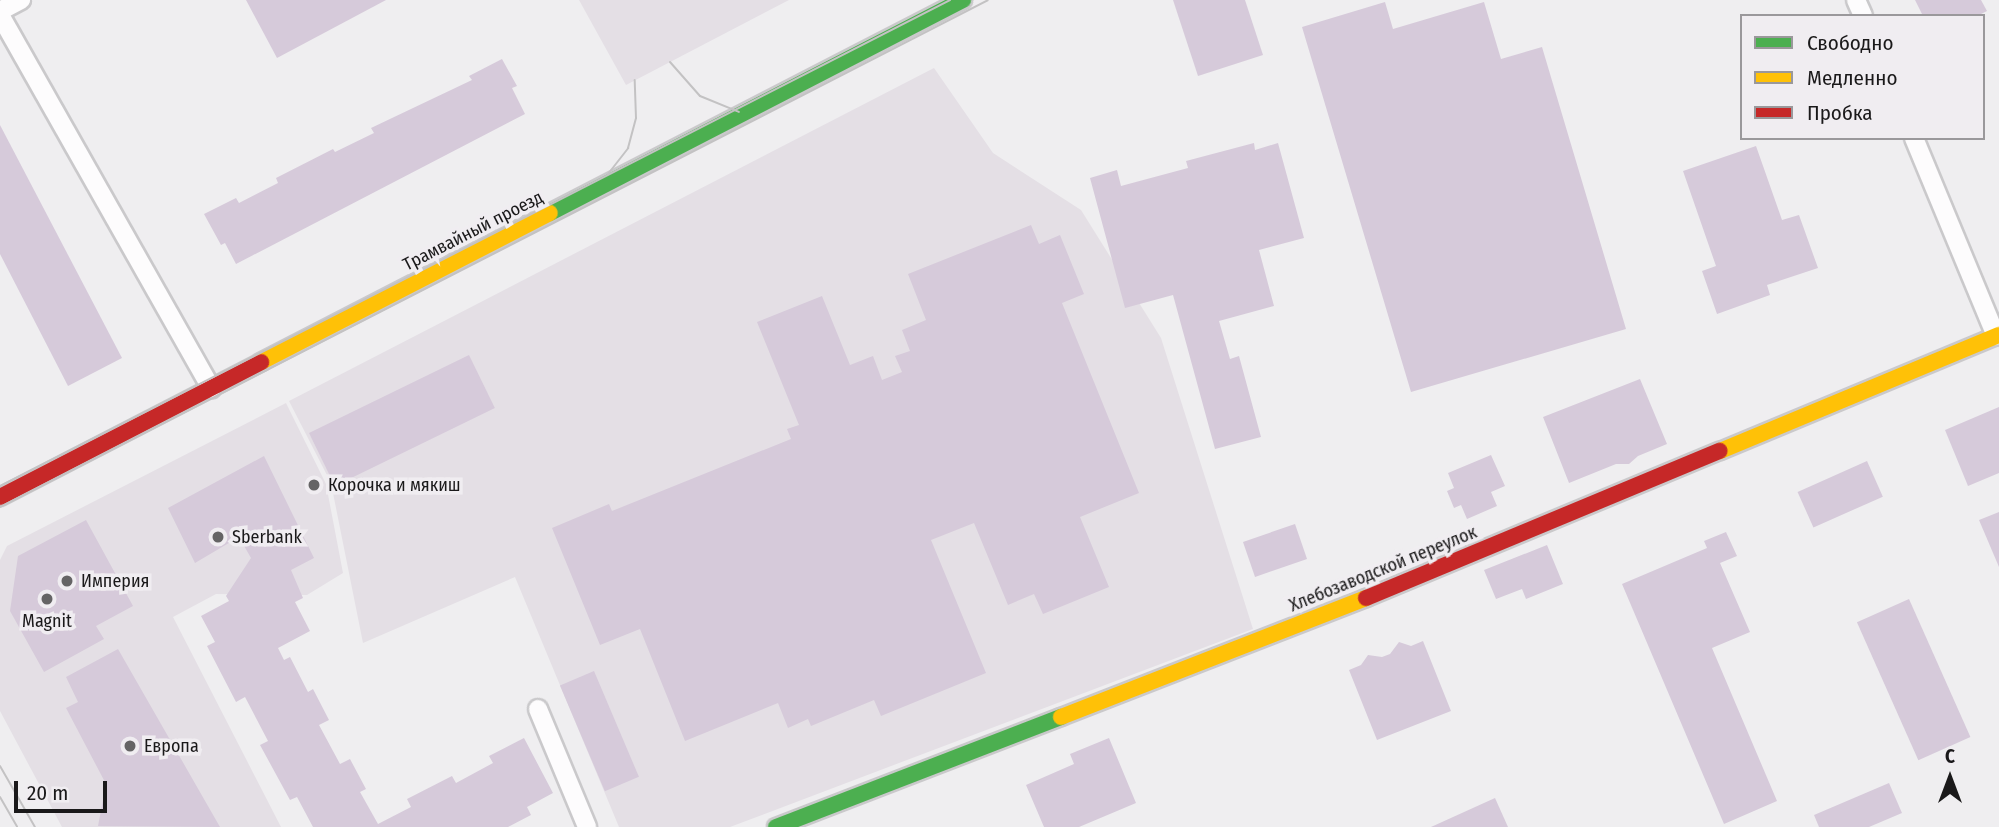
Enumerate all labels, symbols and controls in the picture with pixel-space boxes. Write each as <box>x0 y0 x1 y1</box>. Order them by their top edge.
legend <box>1740 14 1985 140</box>
text: Свободно <box>1807 30 1893 56</box>
text: Медленно <box>1807 65 1897 91</box>
text: Пробка <box>1807 100 1873 126</box>
street label: Трамвайный проезд <box>399 186 547 276</box>
place label: Корочка и мякиш <box>328 474 461 496</box>
marker: Корочка и мякиш <box>306 477 322 493</box>
street label: Хлебозаводской переулок <box>1286 521 1480 617</box>
place label: Sberbank <box>232 526 302 548</box>
marker: Sberbank <box>210 529 226 545</box>
place label: Империя <box>81 570 149 592</box>
marker: Империя <box>59 573 75 589</box>
marker: Magnit <box>39 591 55 607</box>
place label: Magnit <box>22 610 72 632</box>
place label: Европа <box>144 735 199 757</box>
marker: Европа <box>122 738 138 754</box>
north arrow <box>1915 743 1985 813</box>
text: С <box>1945 745 1955 768</box>
scale bar <box>18 768 110 812</box>
text: 20 m <box>27 780 68 806</box>

